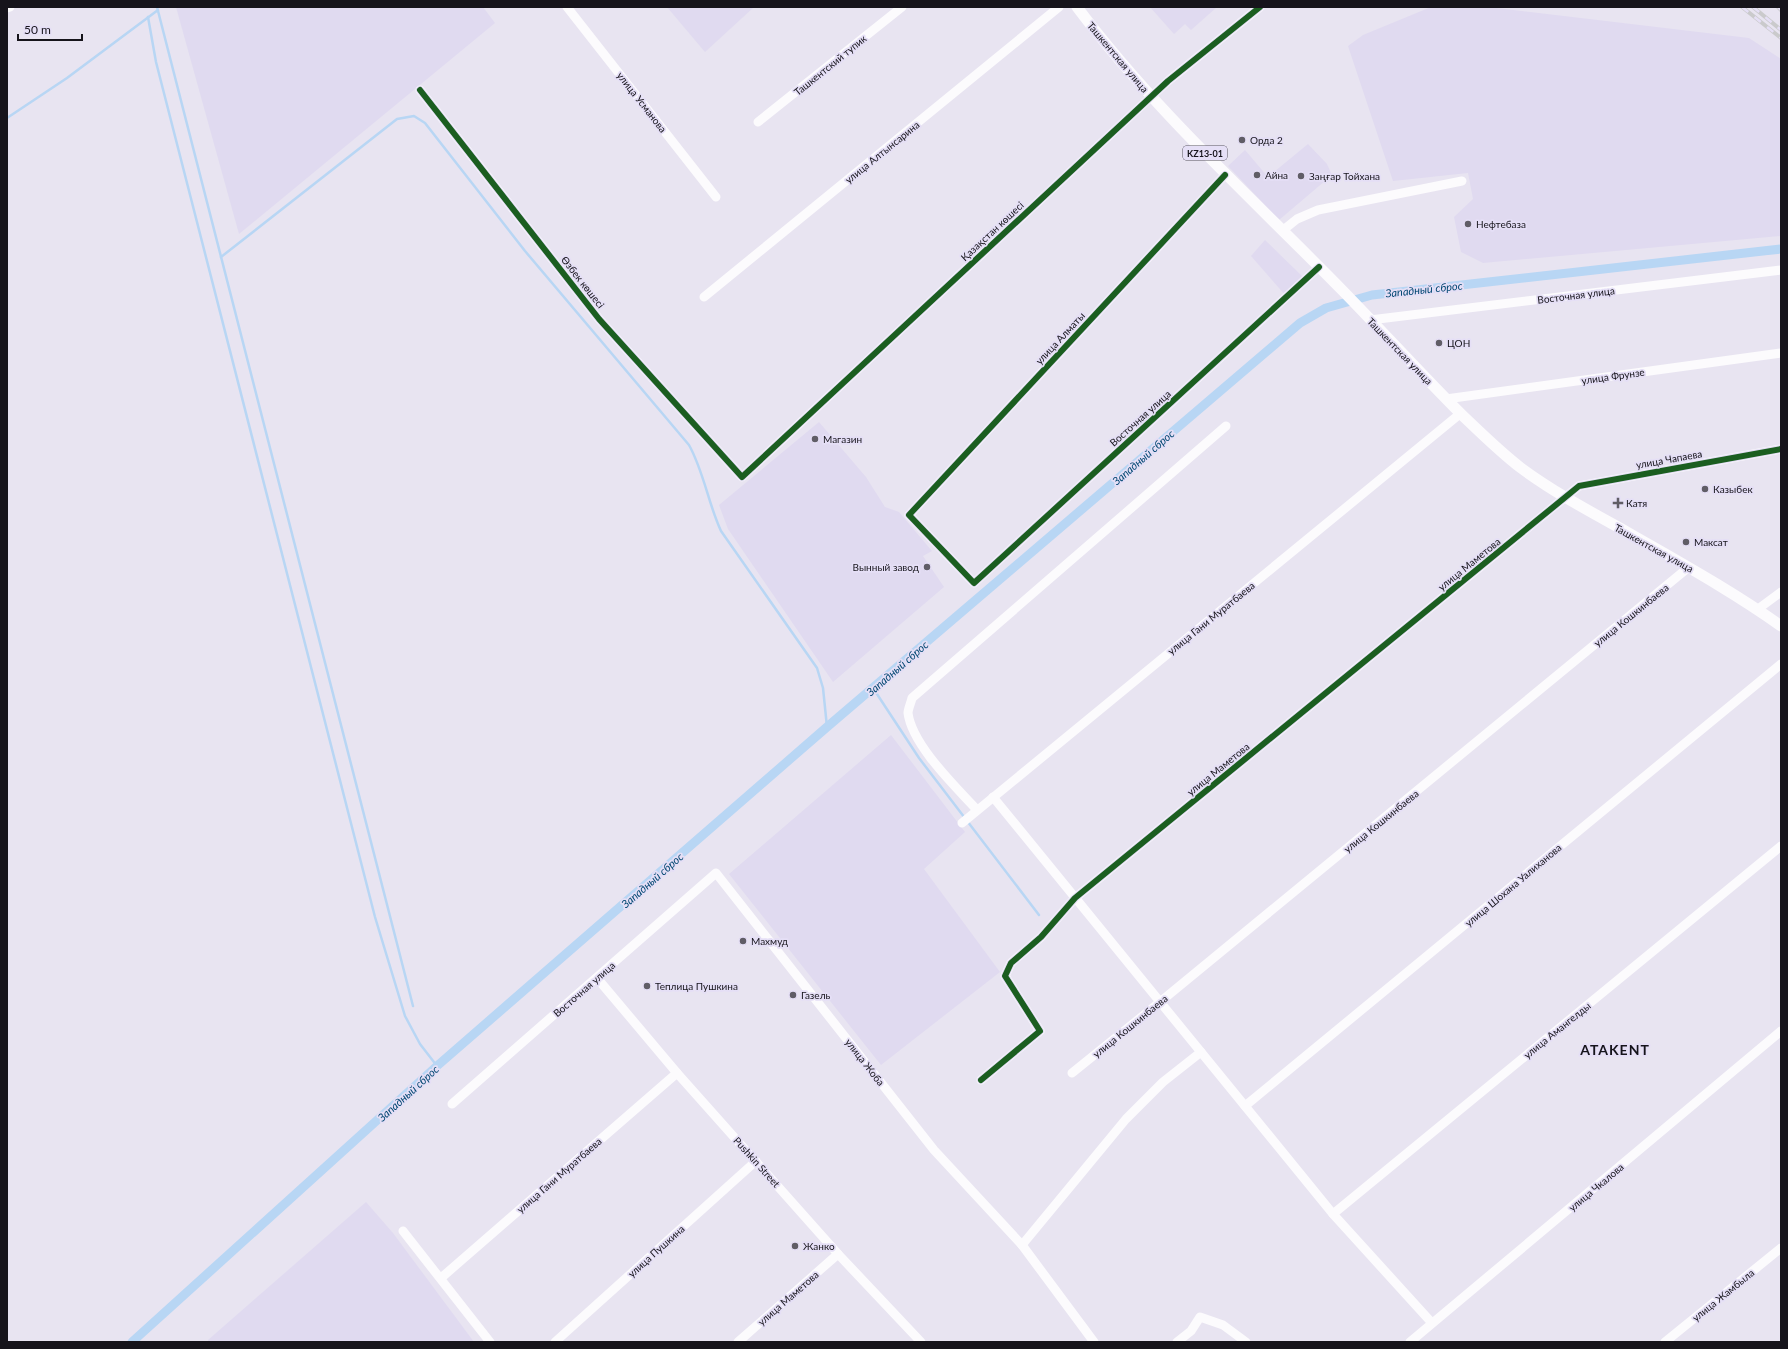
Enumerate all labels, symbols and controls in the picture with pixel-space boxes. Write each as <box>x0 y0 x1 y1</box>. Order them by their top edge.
scale bar <box>18 16 82 42</box>
street label: Ташкентская улица <box>1085 19 1151 95</box>
text: 50 m <box>24 22 51 37</box>
street label: Ташкентский тупик <box>791 32 869 98</box>
street label: улица Усманова <box>615 69 669 135</box>
street label: улица Алтынсарина <box>842 118 922 186</box>
place label: Орда 2 <box>1250 134 1283 146</box>
marker: Орда 2 <box>1237 135 1247 145</box>
road number: KZ13-01 <box>1183 146 1227 160</box>
place label: Айна <box>1265 169 1288 181</box>
marker: Айна <box>1252 170 1262 180</box>
place label: Заңғар Тойхана <box>1309 170 1380 182</box>
marker: Заңғар Тойхана <box>1296 171 1306 181</box>
street label: Қазақстан көшесі <box>958 199 1026 263</box>
place label: Нефтебаза <box>1476 218 1526 230</box>
marker: Нефтебаза <box>1463 219 1473 229</box>
street label: Өзбек көшесі <box>559 254 607 310</box>
water label: Западный сброс <box>1384 278 1463 300</box>
street label: Восточная улица <box>1537 284 1615 306</box>
street label: улица Алматы <box>1033 309 1087 367</box>
street label: Ташкентская улица <box>1365 315 1435 387</box>
place label: ЦОН <box>1447 337 1470 349</box>
marker: ЦОН <box>1434 338 1444 348</box>
street label: улица Фрунзе <box>1581 366 1645 386</box>
street label: Восточная улица <box>1107 387 1173 449</box>
water label: Западный сброс <box>1109 427 1176 488</box>
place label: Магазин <box>823 433 862 445</box>
marker: Магазин <box>810 434 820 444</box>
street label: улица Чапаева <box>1635 447 1703 471</box>
place label: Казыбек <box>1713 483 1753 495</box>
marker: Казыбек <box>1700 484 1710 494</box>
place label: Катя <box>1626 497 1647 509</box>
marker: Катя <box>1613 498 1623 508</box>
street label: Ташкентская улица <box>1612 521 1696 575</box>
street label: улица Маметова <box>1435 535 1503 593</box>
place label: Максат <box>1694 536 1728 548</box>
marker: Максат <box>1681 537 1691 547</box>
place label: Вынный завод <box>853 561 919 573</box>
marker: Вынный завод <box>922 562 932 572</box>
street label: улица Гани Муратбаева <box>1165 579 1257 657</box>
street label: улица Кошкинбаева <box>1591 581 1671 649</box>
water label: Западный сброс <box>863 638 930 699</box>
street label: улица Маметова <box>1184 740 1252 798</box>
street label: улица Кошкинбаева <box>1341 787 1421 855</box>
street label: улица Шохана Уалиханова <box>1462 841 1564 929</box>
water label: Западный сброс <box>618 850 685 911</box>
place label: Махмуд <box>751 935 788 947</box>
marker: Махмуд <box>738 936 748 946</box>
street label: Восточная улица <box>551 959 617 1019</box>
place label: Теплица Пушкина <box>655 980 738 992</box>
marker: Теплица Пушкина <box>642 981 652 991</box>
place label: Газель <box>801 989 830 1001</box>
marker: Газель <box>788 990 798 1000</box>
street label: улица Кошкинбаева <box>1090 992 1170 1060</box>
street label: улица Амангелды <box>1521 999 1593 1061</box>
street label: улица Жоба <box>843 1036 887 1088</box>
district label: ATAKENT <box>1579 1041 1650 1058</box>
water label: Западный сброс <box>374 1062 441 1124</box>
street label: Pushkin Street <box>731 1134 783 1190</box>
street label: улица Гани Муратбаева <box>514 1135 604 1215</box>
street label: улица Чкалова <box>1566 1161 1626 1213</box>
street label: улица Пушкина <box>625 1222 687 1280</box>
place label: Жанко <box>803 1240 835 1252</box>
marker: Жанко <box>790 1241 800 1251</box>
street label: улица Жамбыла <box>1690 1266 1756 1324</box>
street label: улица Маметова <box>755 1268 821 1328</box>

